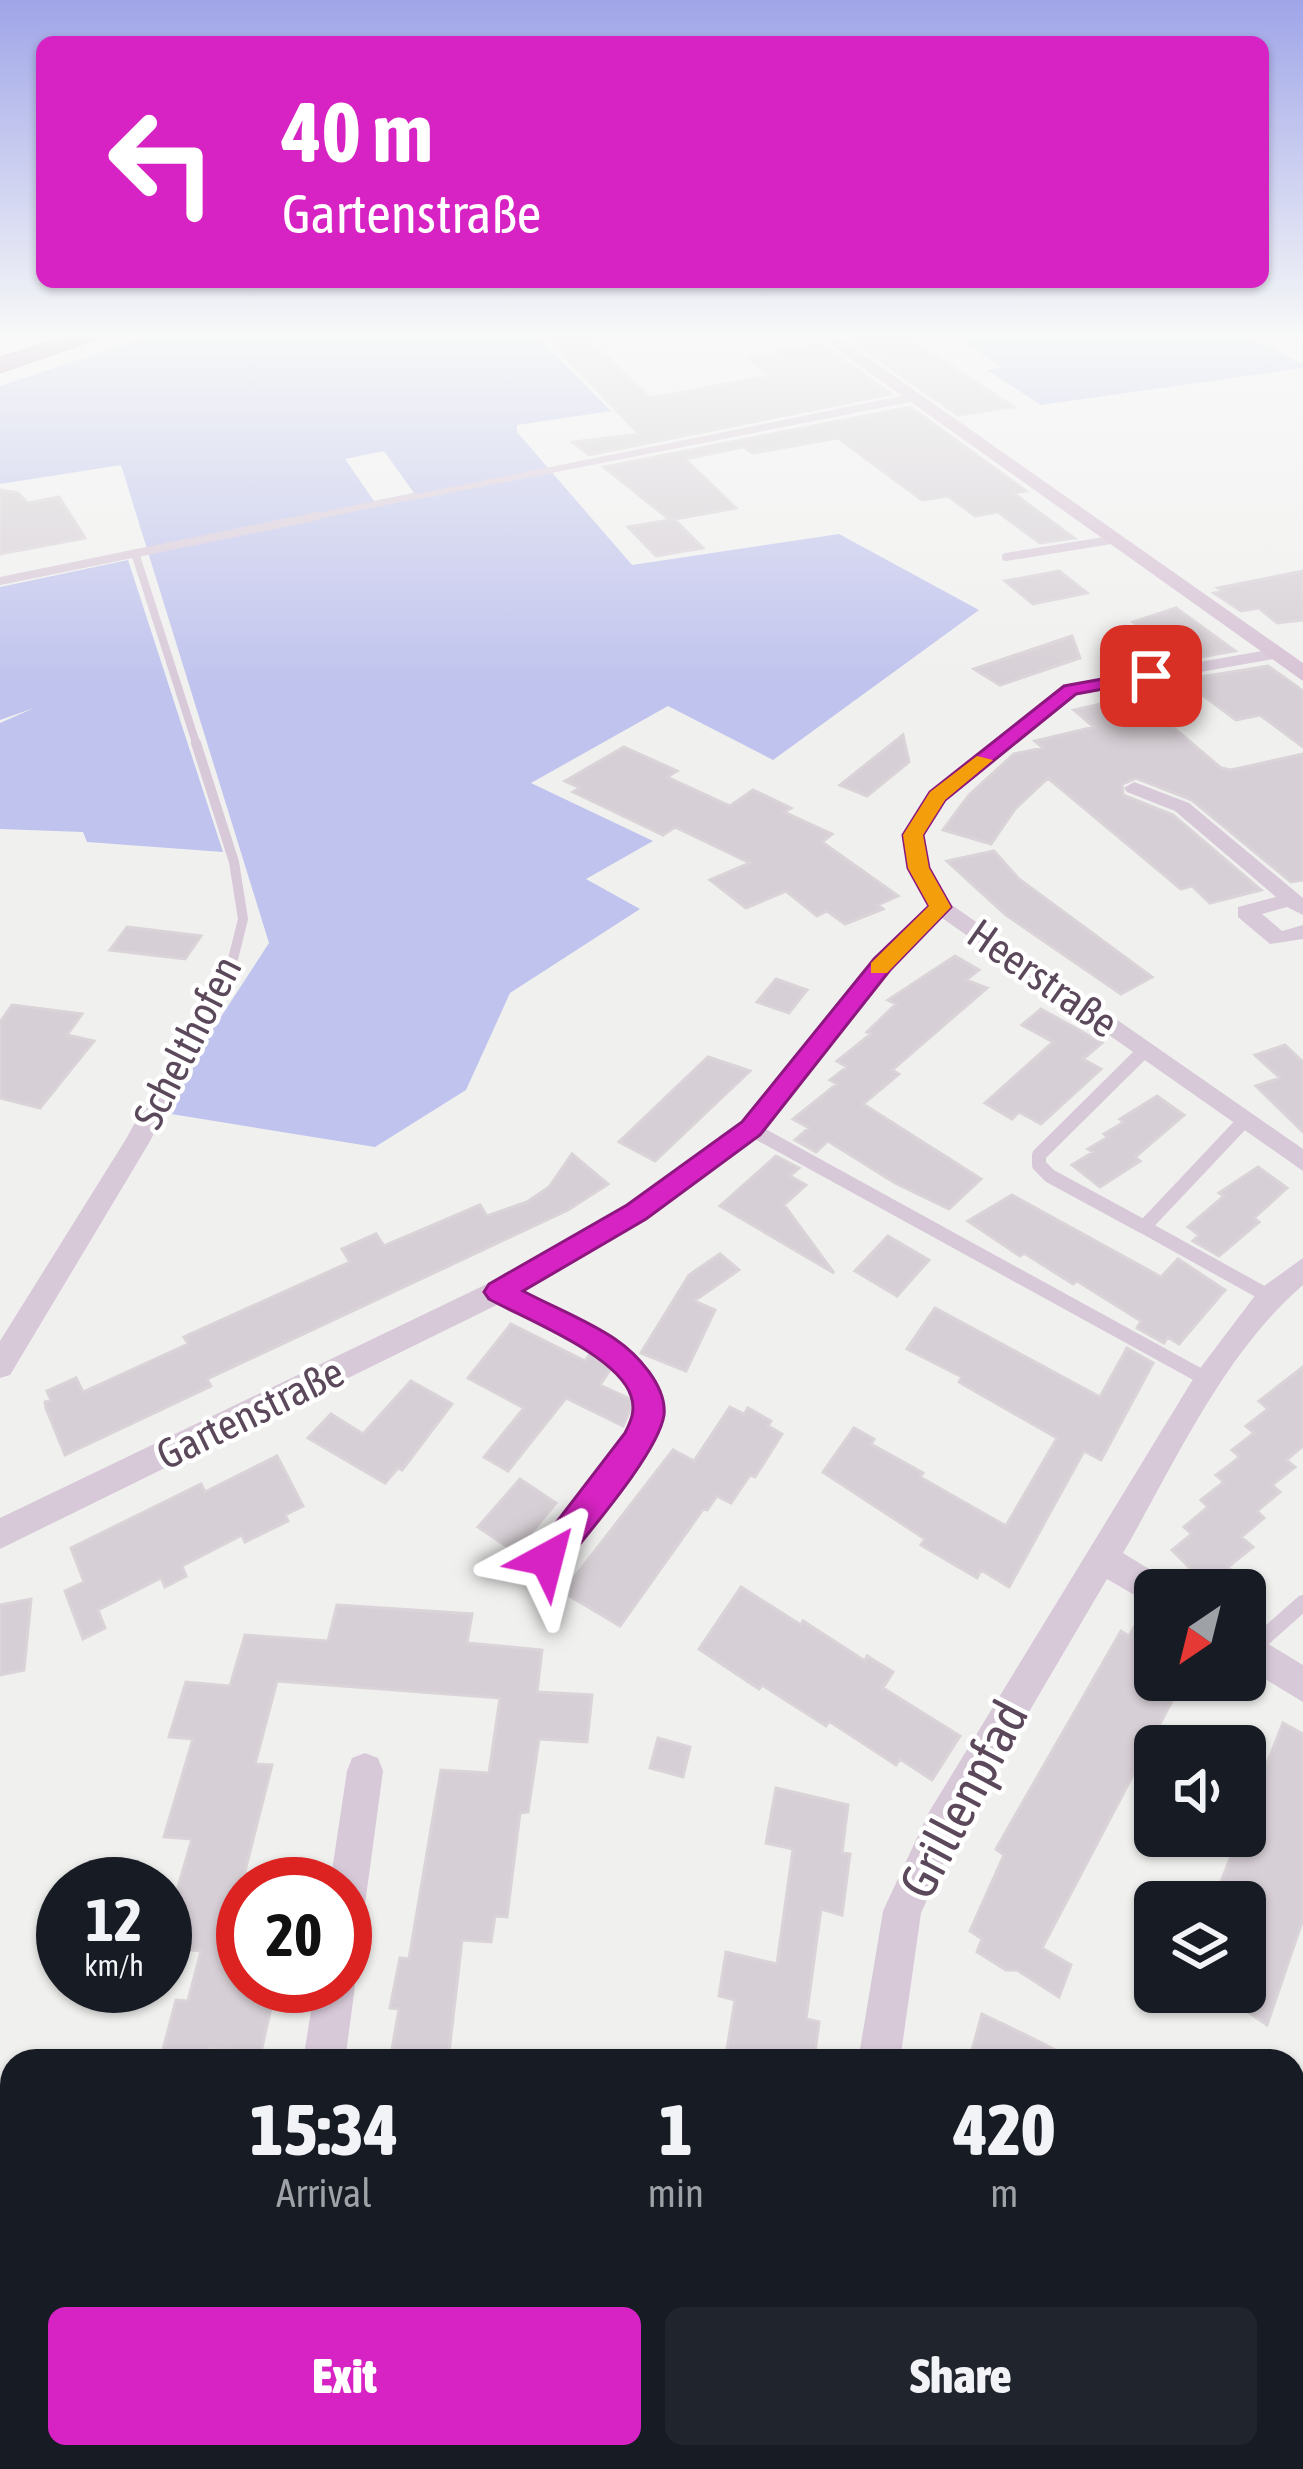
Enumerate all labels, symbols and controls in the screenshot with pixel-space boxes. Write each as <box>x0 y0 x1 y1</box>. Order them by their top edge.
icon: left <box>84 84 240 240</box>
text: 40 m <box>282 84 433 180</box>
text: Gartenstraße <box>282 183 541 244</box>
pin <box>1100 625 1202 727</box>
icon: arrive <box>1118 643 1184 709</box>
street label: Heerstraße <box>959 909 1127 1047</box>
street label: Schelthofen <box>123 948 251 1136</box>
street label: Gartenstraße <box>149 1347 351 1479</box>
position arrow <box>484 1496 610 1622</box>
north arrow <box>1134 1569 1266 1701</box>
map controls <box>1134 1569 1266 2013</box>
street label: Grillenpfad <box>887 1691 1039 1907</box>
button: sound <box>1134 1725 1266 1857</box>
speed limit sign: 20 <box>216 1857 372 2013</box>
button: layers <box>1134 1881 1266 2013</box>
text: 12 <box>86 1885 142 1954</box>
text: km/h <box>84 1948 144 1982</box>
text: 15:34 <box>250 2088 398 2170</box>
text: 1 <box>659 2088 693 2170</box>
text: 420 <box>954 2088 1055 2170</box>
text: Arrival <box>276 2171 372 2215</box>
text: min <box>648 2171 704 2215</box>
text: m <box>990 2171 1018 2215</box>
button: Exit <box>48 2307 641 2445</box>
button: Share <box>665 2307 1257 2445</box>

